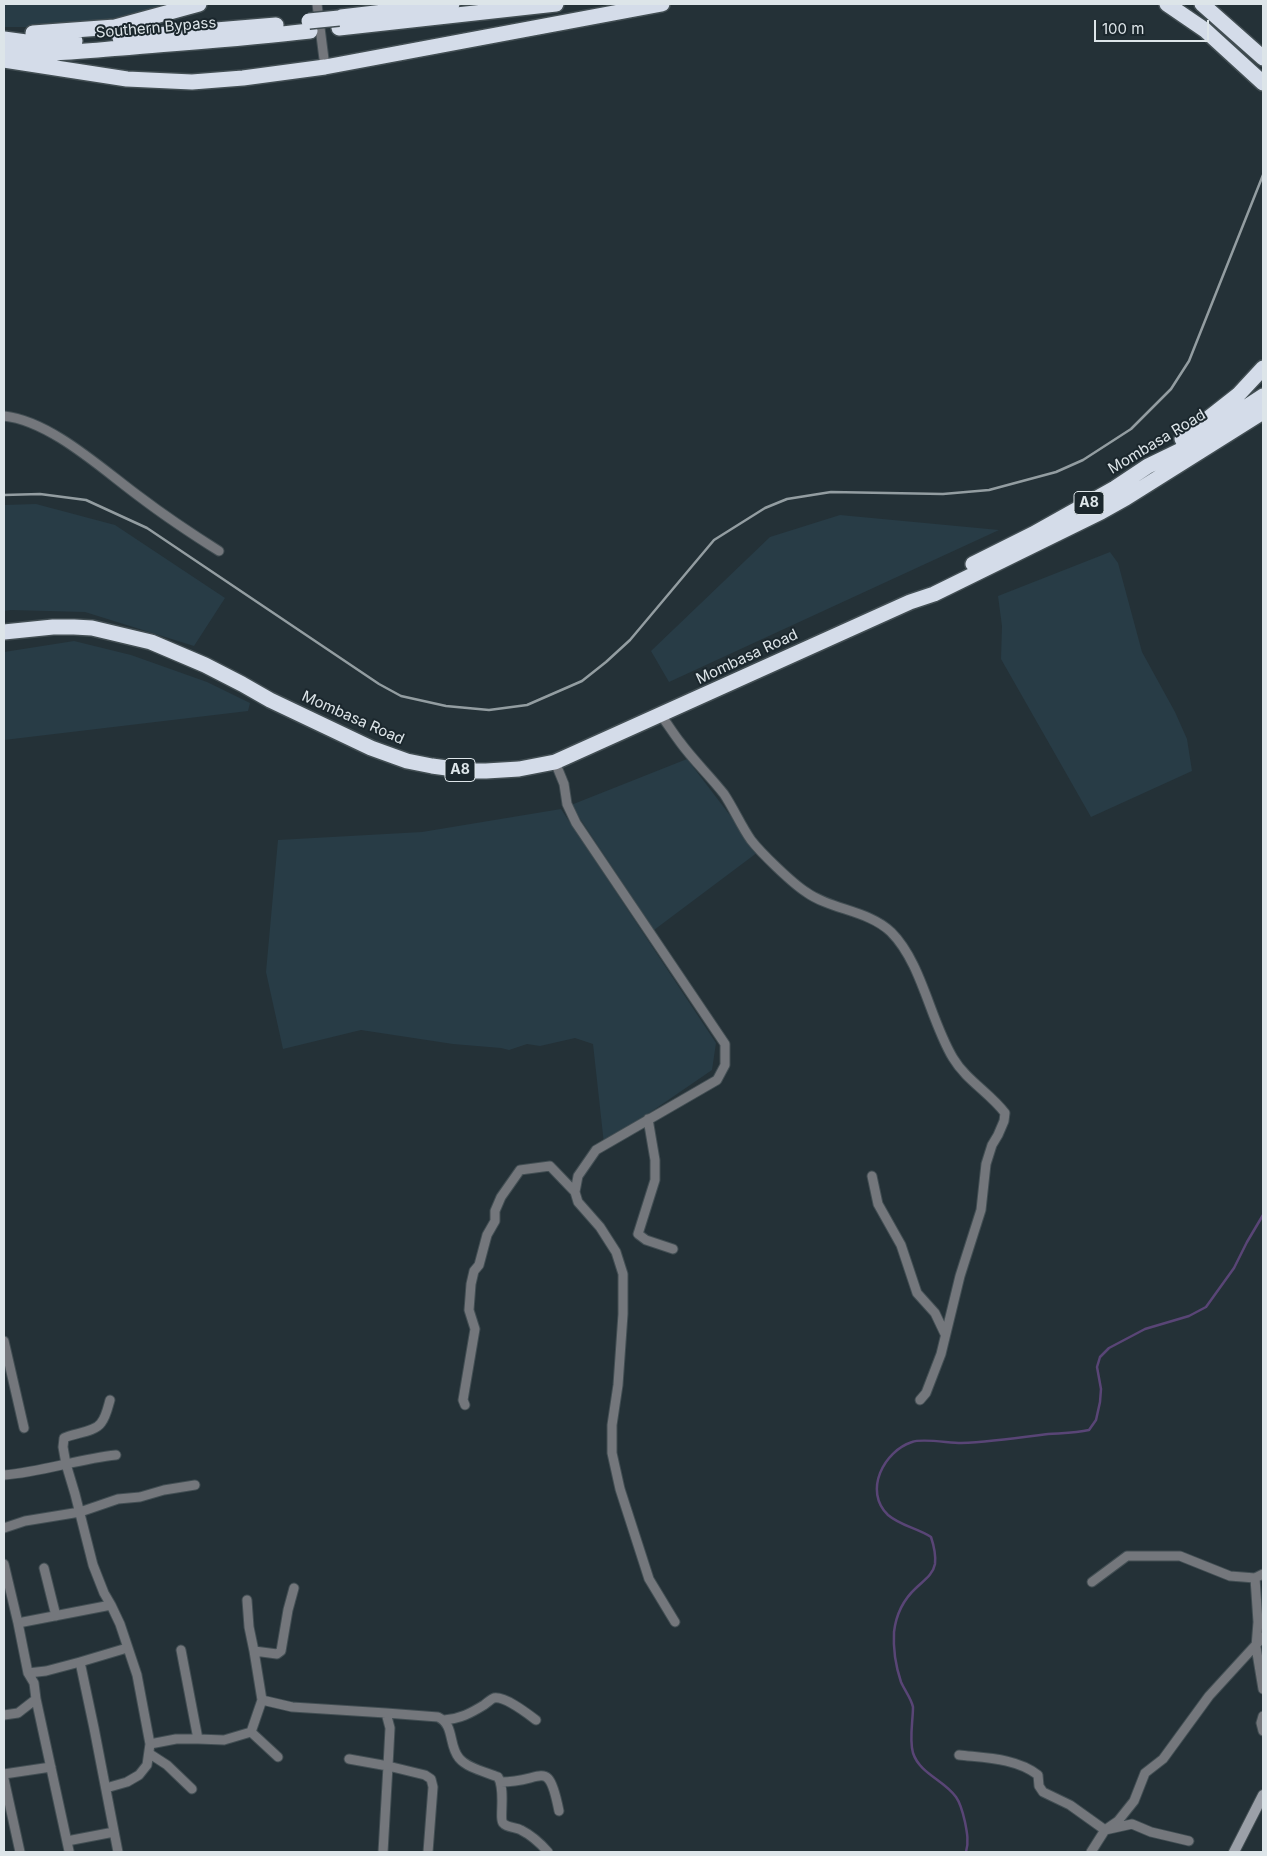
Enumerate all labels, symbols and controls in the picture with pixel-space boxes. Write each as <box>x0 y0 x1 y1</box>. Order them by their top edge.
scale bar <box>1097 10 1212 42</box>
street label: Southern Bypass <box>95 14 217 42</box>
text: 100 m <box>1102 19 1144 38</box>
street label: Mombasa Road <box>1105 406 1209 478</box>
road number: A8 <box>1074 492 1104 514</box>
street label: Mombasa Road <box>693 626 801 688</box>
street label: Mombasa Road <box>299 687 407 749</box>
road number: A8 <box>445 758 475 782</box>

